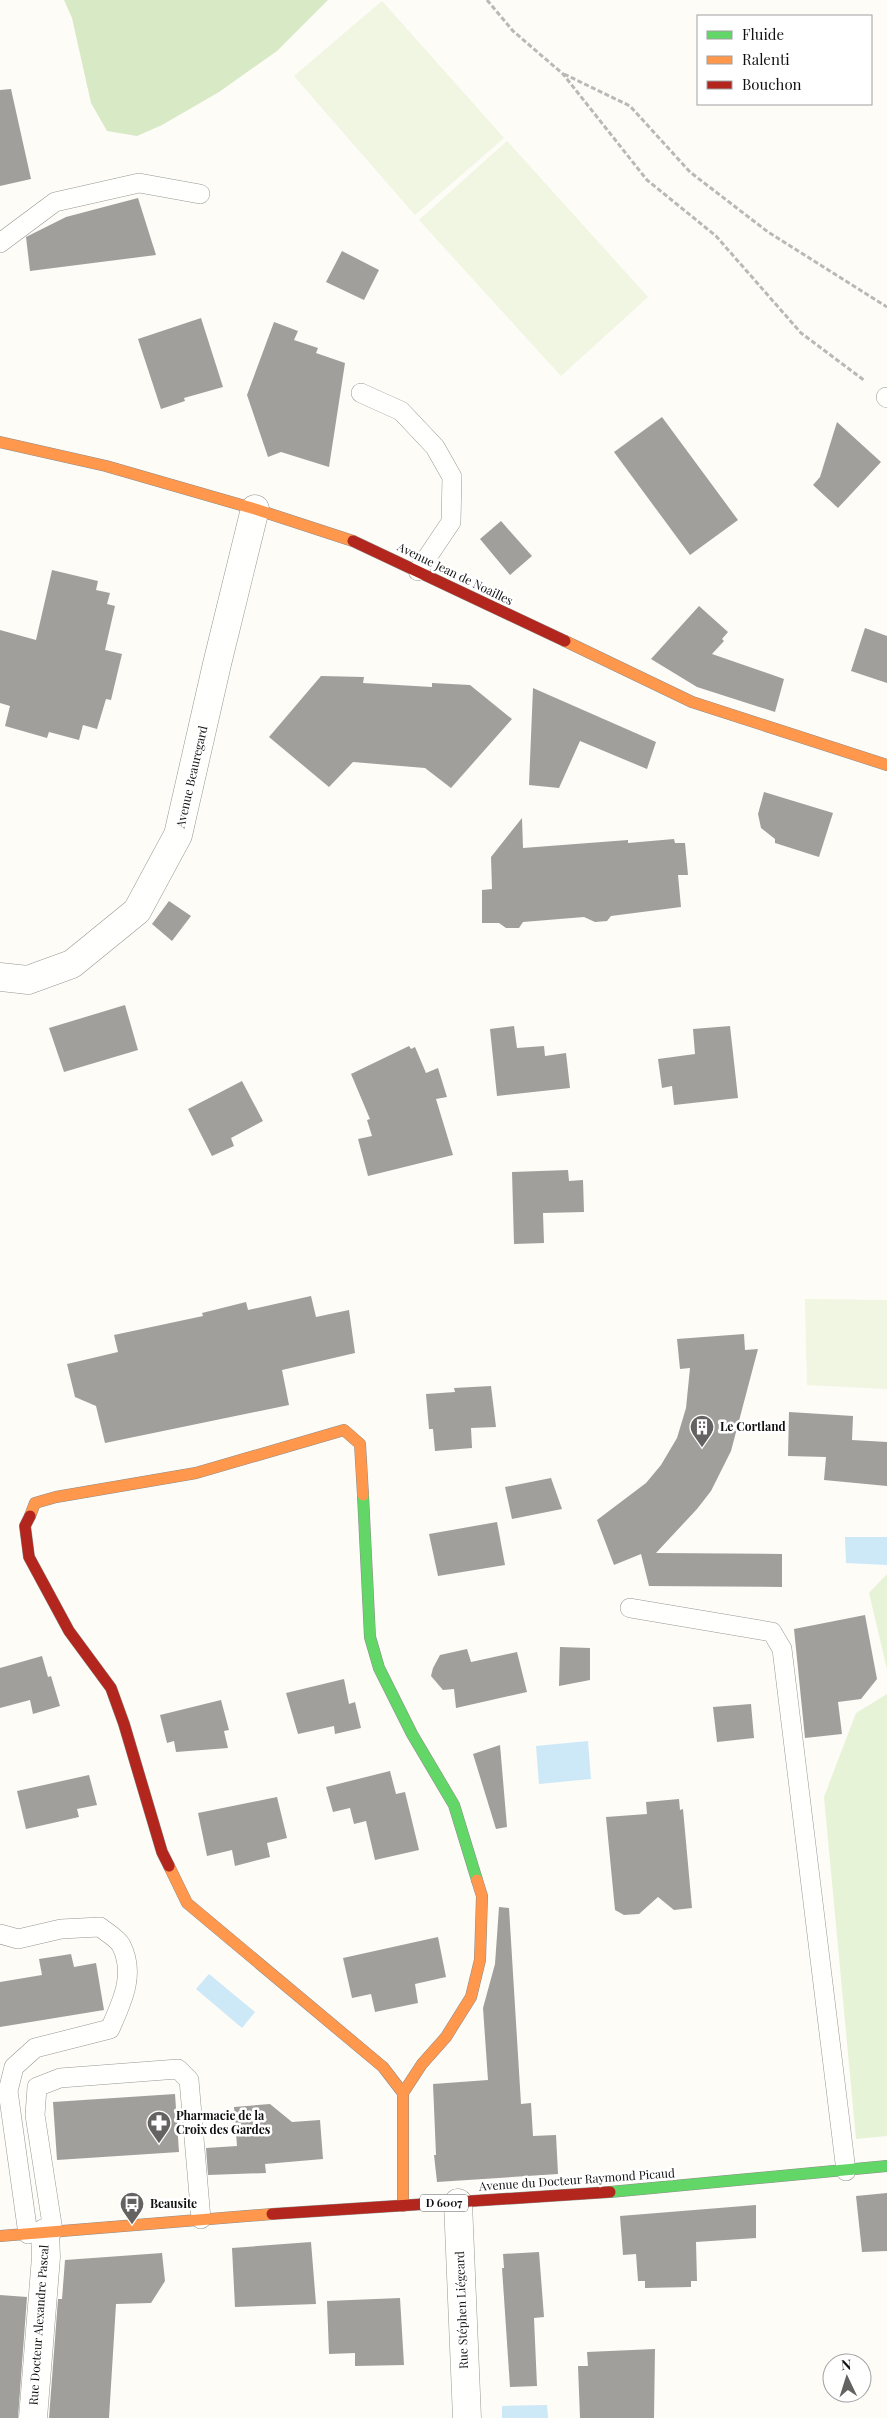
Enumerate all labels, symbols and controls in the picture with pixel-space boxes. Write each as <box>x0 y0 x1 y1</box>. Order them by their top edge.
legend <box>697 15 872 105</box>
text: Fluide <box>742 24 784 44</box>
text: Ralenti <box>742 49 790 69</box>
text: Bouchon <box>742 74 802 94</box>
street label: Avenue Jean de Noailles <box>394 538 516 608</box>
street label: Avenue Beauregard <box>171 724 211 830</box>
building icon: Le Cortland <box>689 1414 715 1448</box>
place label: Le Cortland <box>720 1418 786 1434</box>
place label: Pharmacie de la Croix des Gardes <box>176 2107 271 2137</box>
pharmacy icon: Pharmacie de la Croix des Gardes <box>146 2110 172 2144</box>
street label: Avenue du Docteur Raymond Picaud <box>477 2164 675 2194</box>
bus stop icon: Beausite <box>119 2191 145 2225</box>
road number: D 6007 <box>420 2194 468 2212</box>
place label: Beausite <box>150 2195 197 2211</box>
street label: Rue Docteur Alexandre Pascal <box>24 2244 52 2406</box>
street label: Rue Stéphen Liégeard <box>451 2251 471 2369</box>
north arrow <box>822 2353 872 2403</box>
text: N <box>840 2355 852 2374</box>

